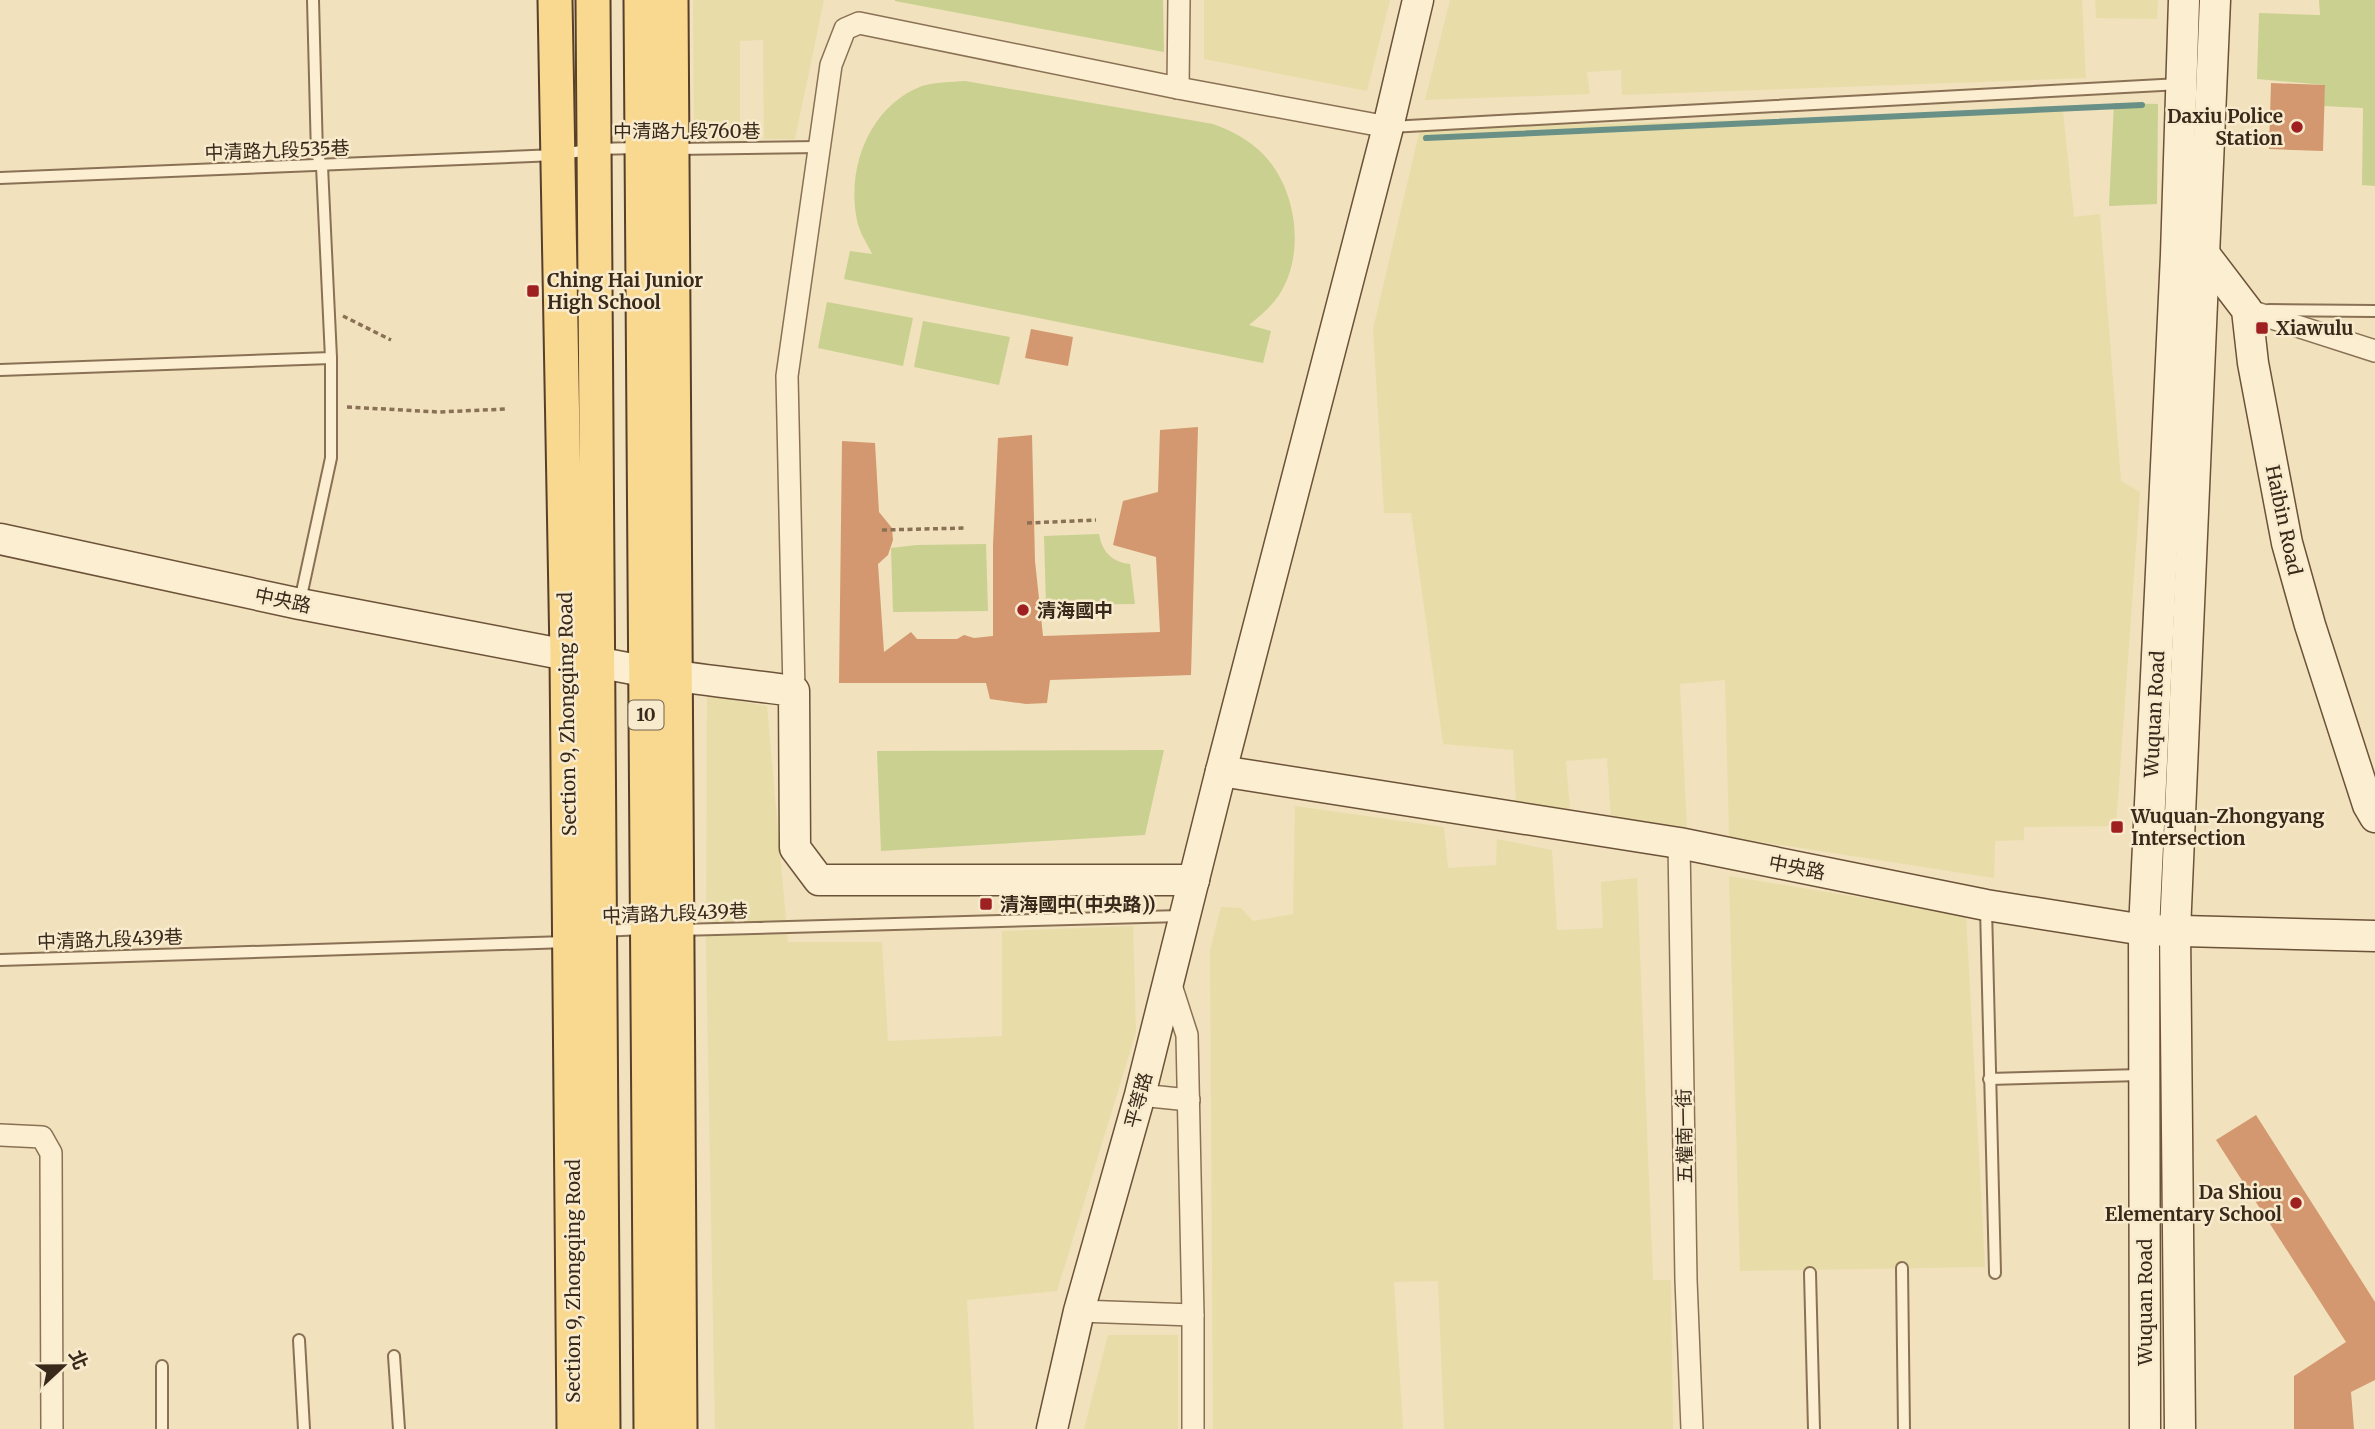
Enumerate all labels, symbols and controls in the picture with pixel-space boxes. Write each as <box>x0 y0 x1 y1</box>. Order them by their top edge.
place label: Daxiu Police Station <box>2167 104 2283 150</box>
street label: 中清路九段760巷 <box>613 119 761 143</box>
marker: Daxiu Police Station <box>2289 119 2305 135</box>
street label: 中清路九段535巷 <box>204 135 350 165</box>
place label: Ching Hai Junior High School <box>547 268 703 314</box>
marker: Ching Hai Junior High School <box>525 283 541 299</box>
place label: Xiawulu <box>2276 316 2354 340</box>
marker: Xiawulu <box>2254 320 2270 336</box>
street label: Haibin Road <box>2261 463 2307 577</box>
street label: 中央路 <box>253 582 313 618</box>
street label: Section 9, Zhongqing Road <box>553 592 581 836</box>
place label: 清海國中 <box>1037 598 1113 622</box>
marker: 清海國中 <box>1015 602 1031 618</box>
street label: Wuquan Road <box>2139 650 2169 779</box>
road number: 10 <box>628 700 664 730</box>
place label: Wuquan-Zhongyang Intersection <box>2130 804 2324 850</box>
marker: Wuquan-Zhongyang Intersection <box>2109 819 2125 835</box>
street label: 中央路 <box>1767 850 1827 884</box>
place label: 清海國中(中央路)) <box>1000 892 1156 916</box>
marker: 清海國中(中央路)) <box>978 896 994 912</box>
street label: 中清路九段439巷 <box>602 898 748 928</box>
street label: 中清路九段439巷 <box>37 924 183 954</box>
street label: 平等路 <box>1119 1069 1157 1131</box>
street label: 五權南一街 <box>1671 1088 1697 1184</box>
street label: Section 9, Zhongqing Road <box>561 1159 585 1403</box>
place label: Da Shiou Elementary School <box>2105 1180 2282 1226</box>
marker: Da Shiou Elementary School <box>2288 1195 2304 1211</box>
street label: Wuquan Road <box>2133 1239 2157 1366</box>
north arrow <box>28 1331 98 1401</box>
text: 北 <box>64 1346 93 1373</box>

